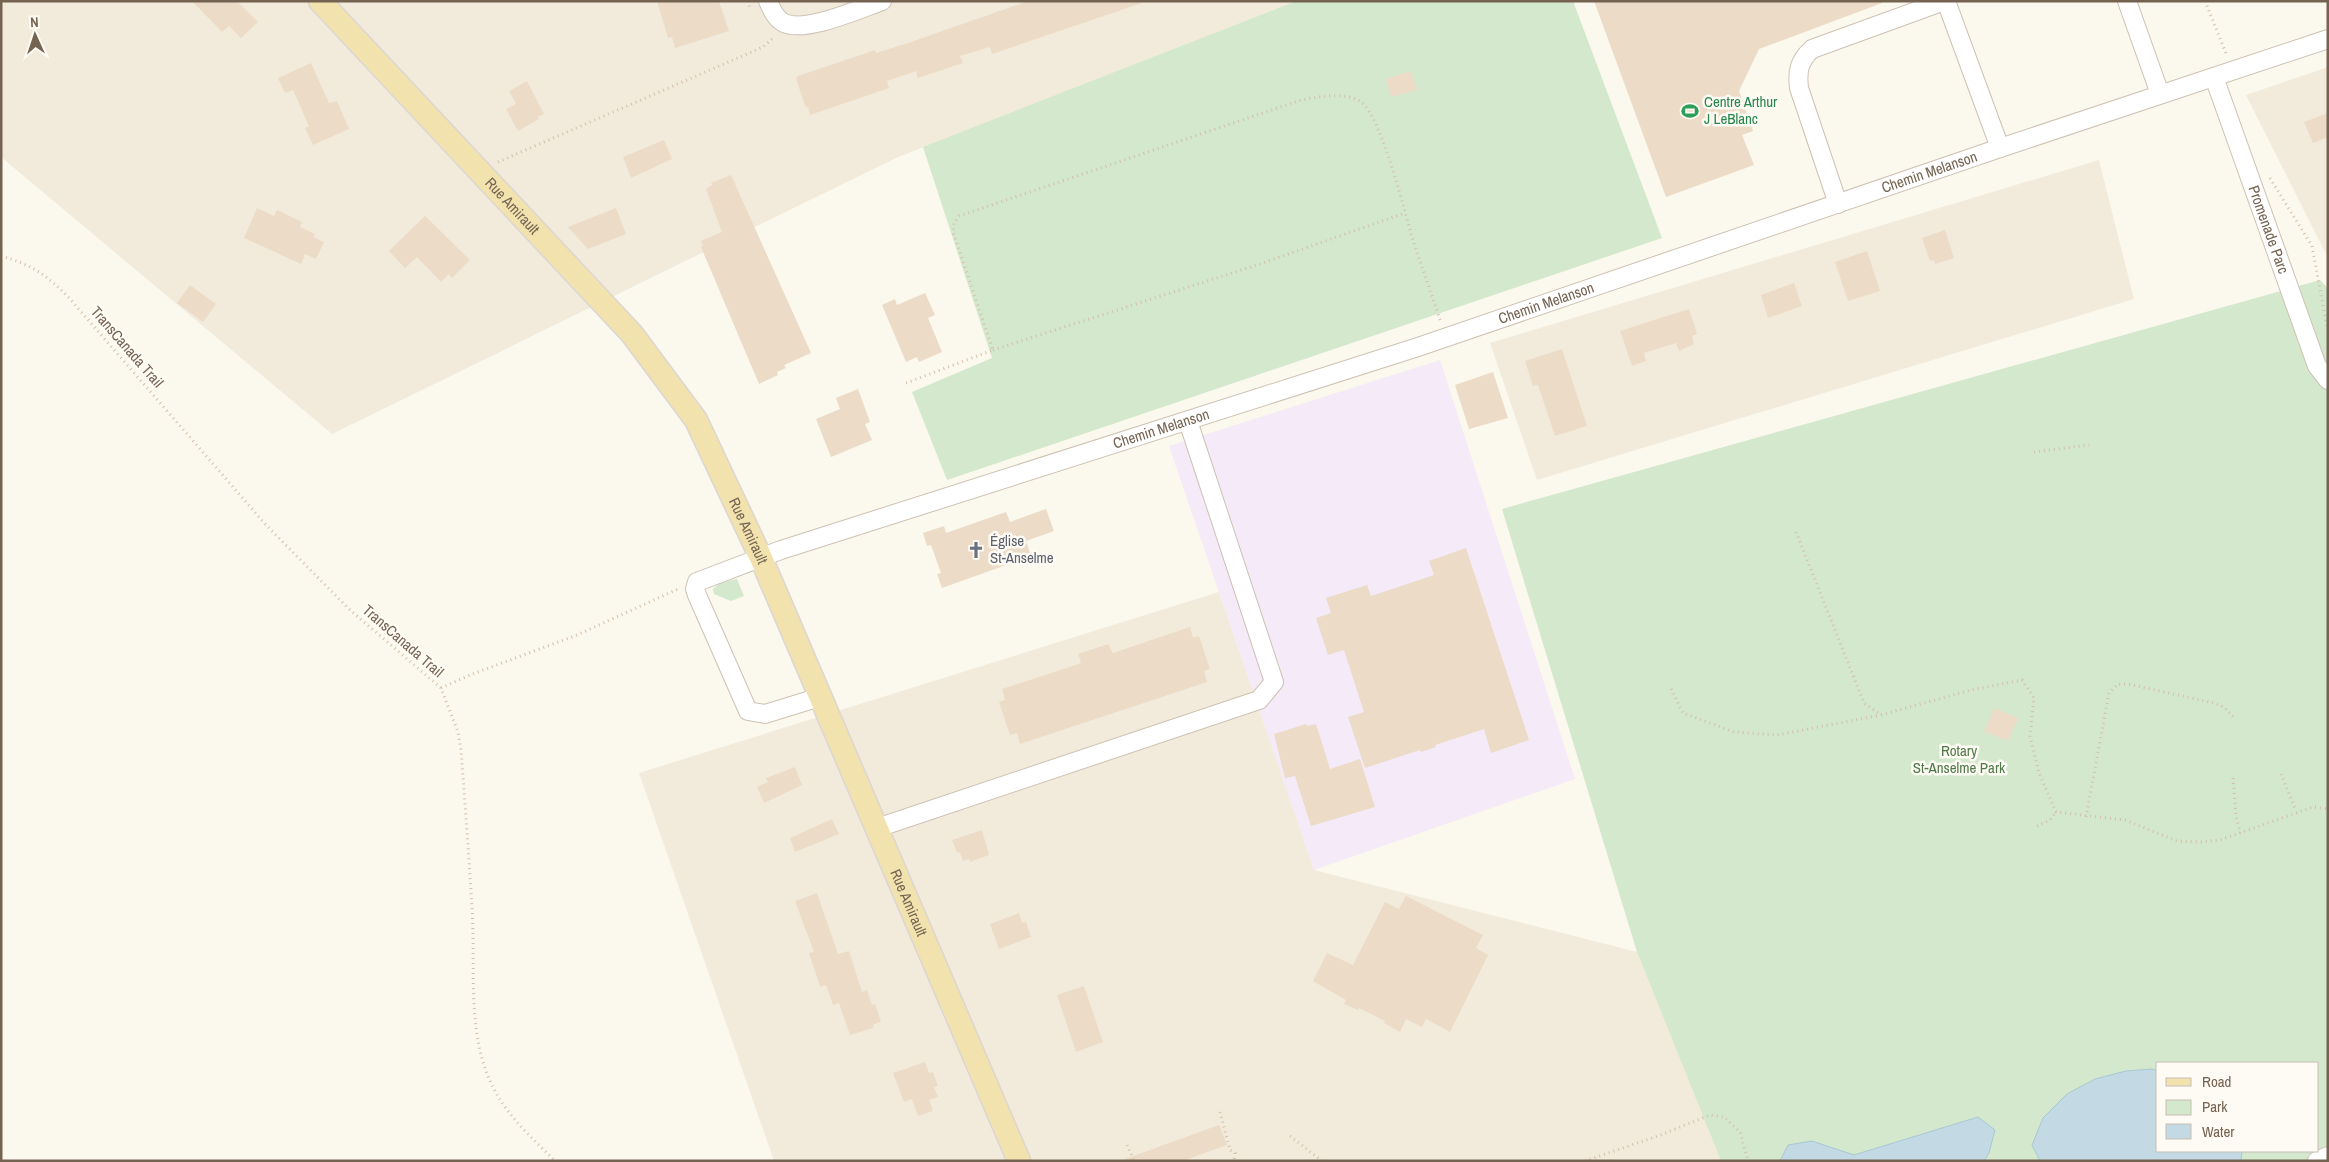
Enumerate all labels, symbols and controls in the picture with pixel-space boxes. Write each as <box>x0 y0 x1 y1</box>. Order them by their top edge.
north arrow <box>10 10 60 60</box>
text: N <box>30 13 39 31</box>
place label: Centre Arthur J LeBlanc <box>1704 91 1777 129</box>
sports icon: Centre Arthur J LeBlanc <box>1680 101 1700 121</box>
street label: Chemin Melanson <box>1879 146 1980 198</box>
street label: Rue Amirault <box>480 173 545 239</box>
street label: Promenade Parc <box>2243 182 2294 276</box>
street label: Chemin Melanson <box>1495 277 1597 329</box>
street label: TransCanada Trail <box>86 302 169 392</box>
street label: Chemin Melanson <box>1110 403 1212 454</box>
street label: Rue Amirault <box>724 494 774 568</box>
place label: Église St-Anselme <box>990 530 1054 568</box>
church icon: Église St-Anselme <box>966 540 986 560</box>
street label: TransCanada Trail <box>358 599 448 682</box>
park label: Rotary St-Anselme Park <box>1913 740 2006 778</box>
street label: Rue Amirault <box>885 866 933 940</box>
legend <box>2156 1062 2319 1152</box>
text: Road <box>2202 1071 2231 1092</box>
text: Park <box>2202 1096 2228 1117</box>
text: Water <box>2202 1121 2234 1142</box>

